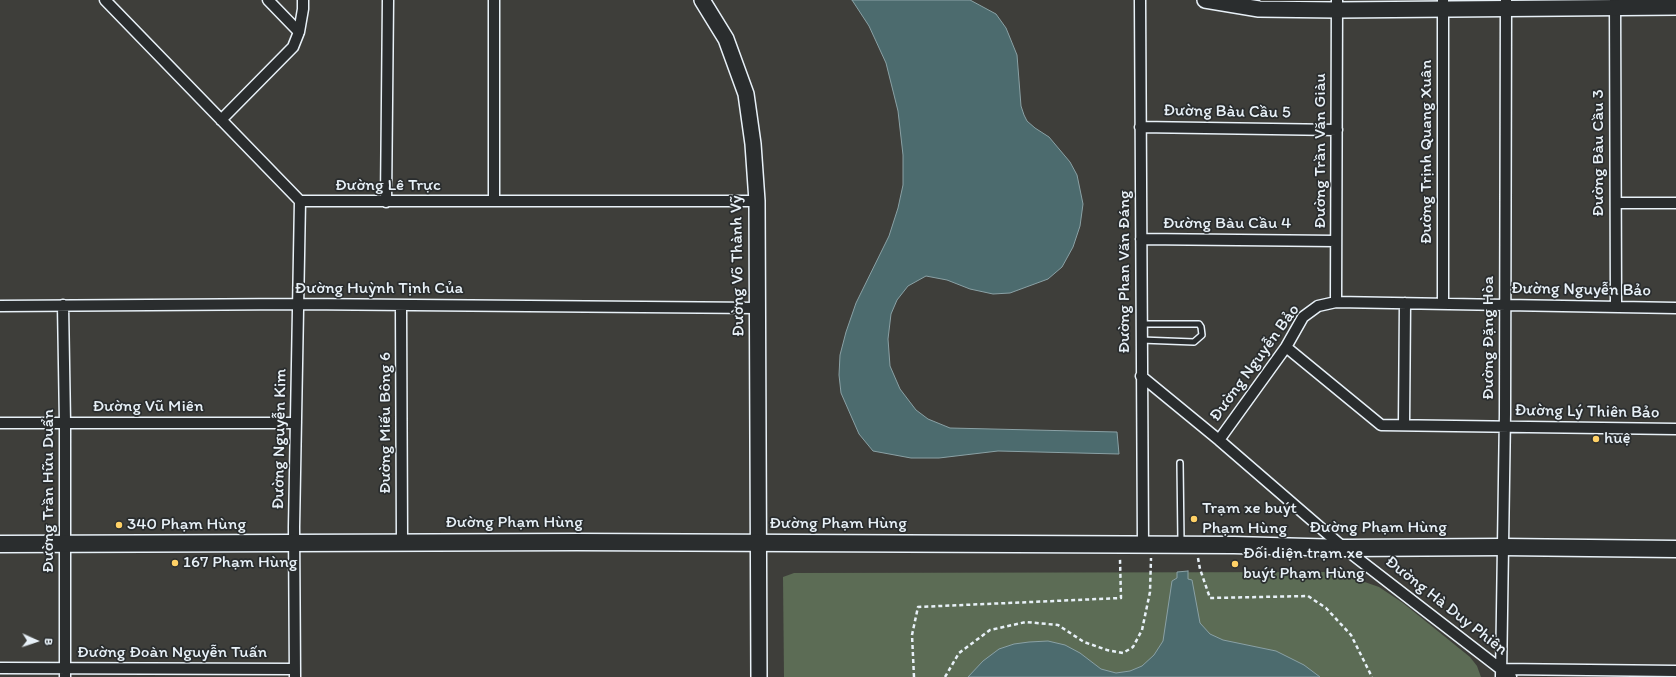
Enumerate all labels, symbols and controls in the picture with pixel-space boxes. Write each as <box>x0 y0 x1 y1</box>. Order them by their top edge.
street label: Đường Trịnh Quang Xuân <box>1417 60 1437 244</box>
street label: Đường Trần Văn Giàu <box>1311 73 1331 229</box>
street label: Đường Bàu Cầu 3 <box>1589 89 1609 217</box>
street label: Đường Bàu Cầu 5 <box>1163 101 1291 123</box>
street label: Đường Lê Trực <box>335 176 441 196</box>
street label: Đường Phan Văn Đáng <box>1115 190 1135 354</box>
street label: Đường Võ Thành Vỹ <box>727 195 749 337</box>
street label: Đường Bàu Cầu 4 <box>1163 214 1291 234</box>
street label: Đường Đặng Hòa <box>1479 276 1499 400</box>
street label: Đường Huỳnh Tịnh Của <box>295 279 463 299</box>
street label: Đường Nguyễn Bảo <box>1511 279 1651 301</box>
street label: Đường Nguyễn Bảo <box>1206 300 1304 426</box>
street label: Đường Miếu Bông 6 <box>376 352 396 494</box>
street label: Đường Nguyễn Kim <box>269 368 291 510</box>
street label: Đường Vũ Miên <box>92 397 204 417</box>
street label: Đường Lý Thiên Bảo <box>1514 401 1660 423</box>
street label: Đường Trần Hữu Duẩn <box>39 409 59 573</box>
place label: huệ <box>1604 429 1631 449</box>
marker: huệ <box>1591 434 1601 444</box>
place label: Trạm xe buýt Phạm Hùng <box>1202 499 1297 539</box>
street label: Đường Phạm Hùng <box>445 513 583 533</box>
street label: Đường Phạm Hùng <box>769 514 907 534</box>
marker: Trạm xe buýt Phạm Hùng <box>1189 514 1199 524</box>
place label: 340 Phạm Hùng <box>127 515 246 535</box>
street label: Đường Phạm Hùng <box>1309 518 1447 538</box>
marker: 340 Phạm Hùng <box>114 520 124 530</box>
place label: Đối diện trạm xe buýt Phạm Hùng <box>1243 544 1365 584</box>
street label: Đường Hà Duy Phiên <box>1381 552 1511 660</box>
place label: 167 Phạm Hùng <box>183 553 297 573</box>
marker: 167 Phạm Hùng <box>170 558 180 568</box>
marker: Đối diện trạm xe buýt Phạm Hùng <box>1230 559 1240 569</box>
north arrow <box>16 621 56 661</box>
text: B <box>42 638 55 646</box>
street label: Đường Đoàn Nguyễn Tuấn <box>77 643 267 663</box>

